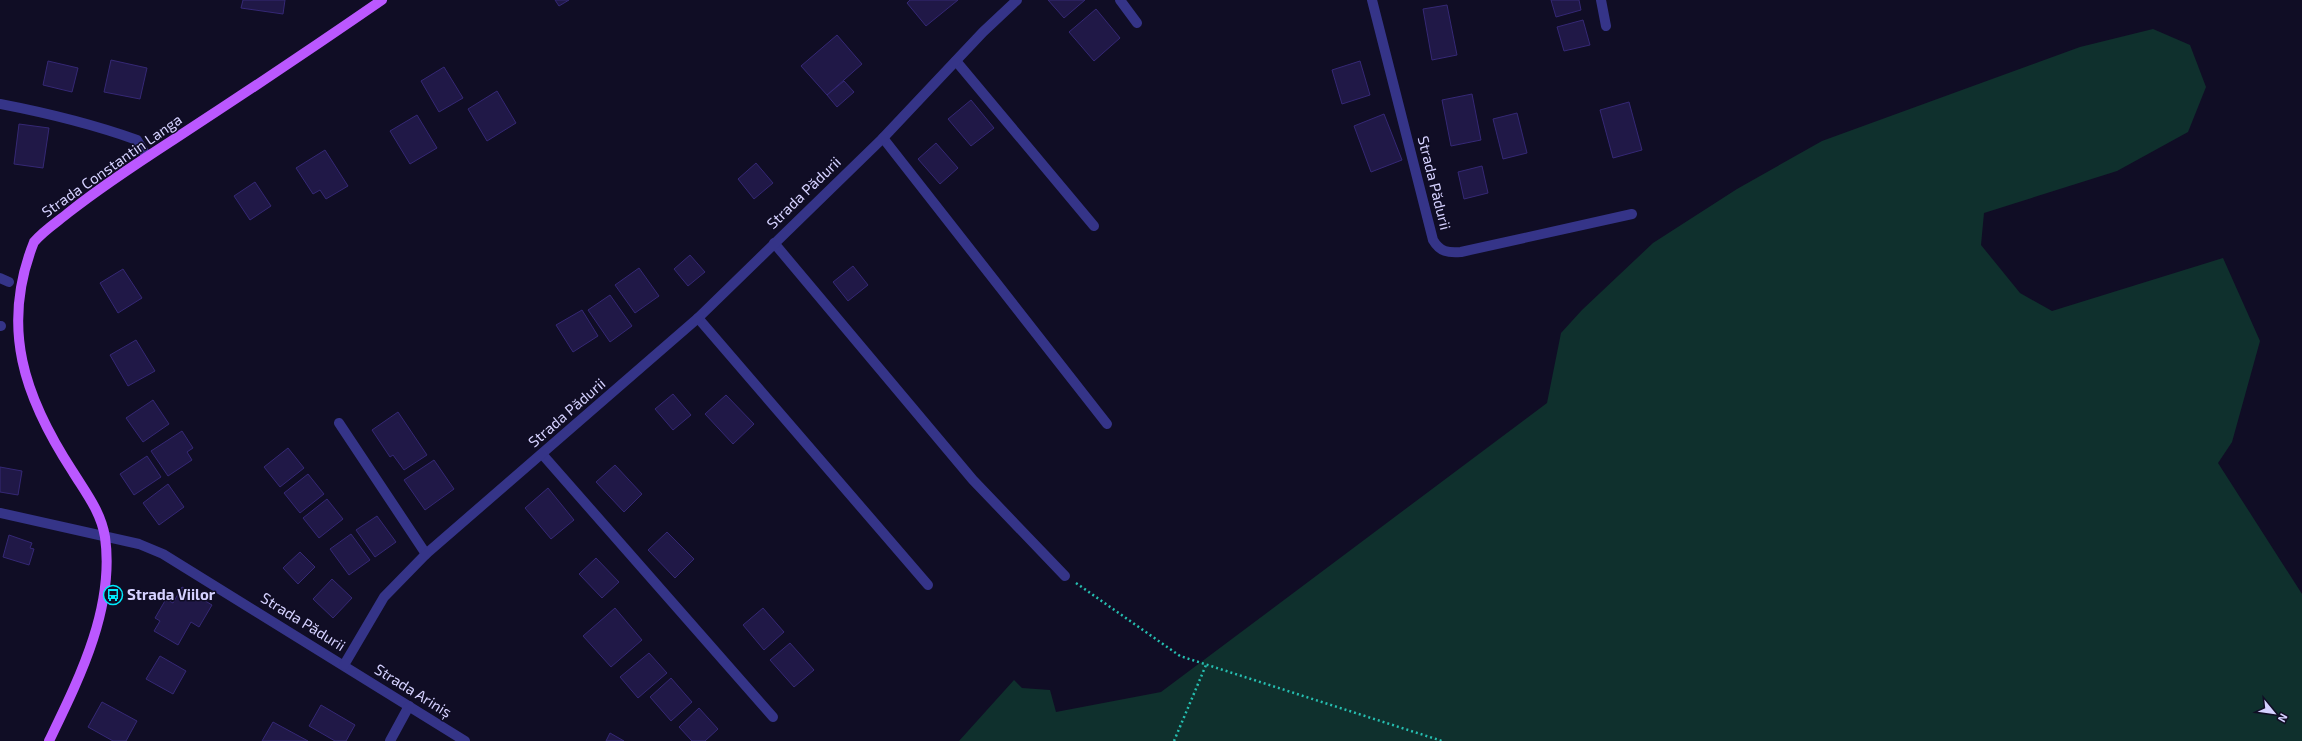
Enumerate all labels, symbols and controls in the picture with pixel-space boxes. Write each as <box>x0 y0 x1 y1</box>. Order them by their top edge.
street label: Strada Constantin Langa <box>38 110 185 221</box>
street label: Strada Pădurii <box>1415 134 1455 232</box>
street label: Strada Pădurii <box>762 152 844 232</box>
street label: Strada Pădurii <box>524 374 609 451</box>
bus stop icon: Strada Viilor <box>102 584 124 606</box>
place label: Strada Viilor <box>127 585 216 603</box>
street label: Strada Pădurii <box>258 588 349 654</box>
street label: Strada Ariniș <box>371 659 455 723</box>
north arrow <box>2254 693 2294 733</box>
text: N <box>2276 711 2291 725</box>

